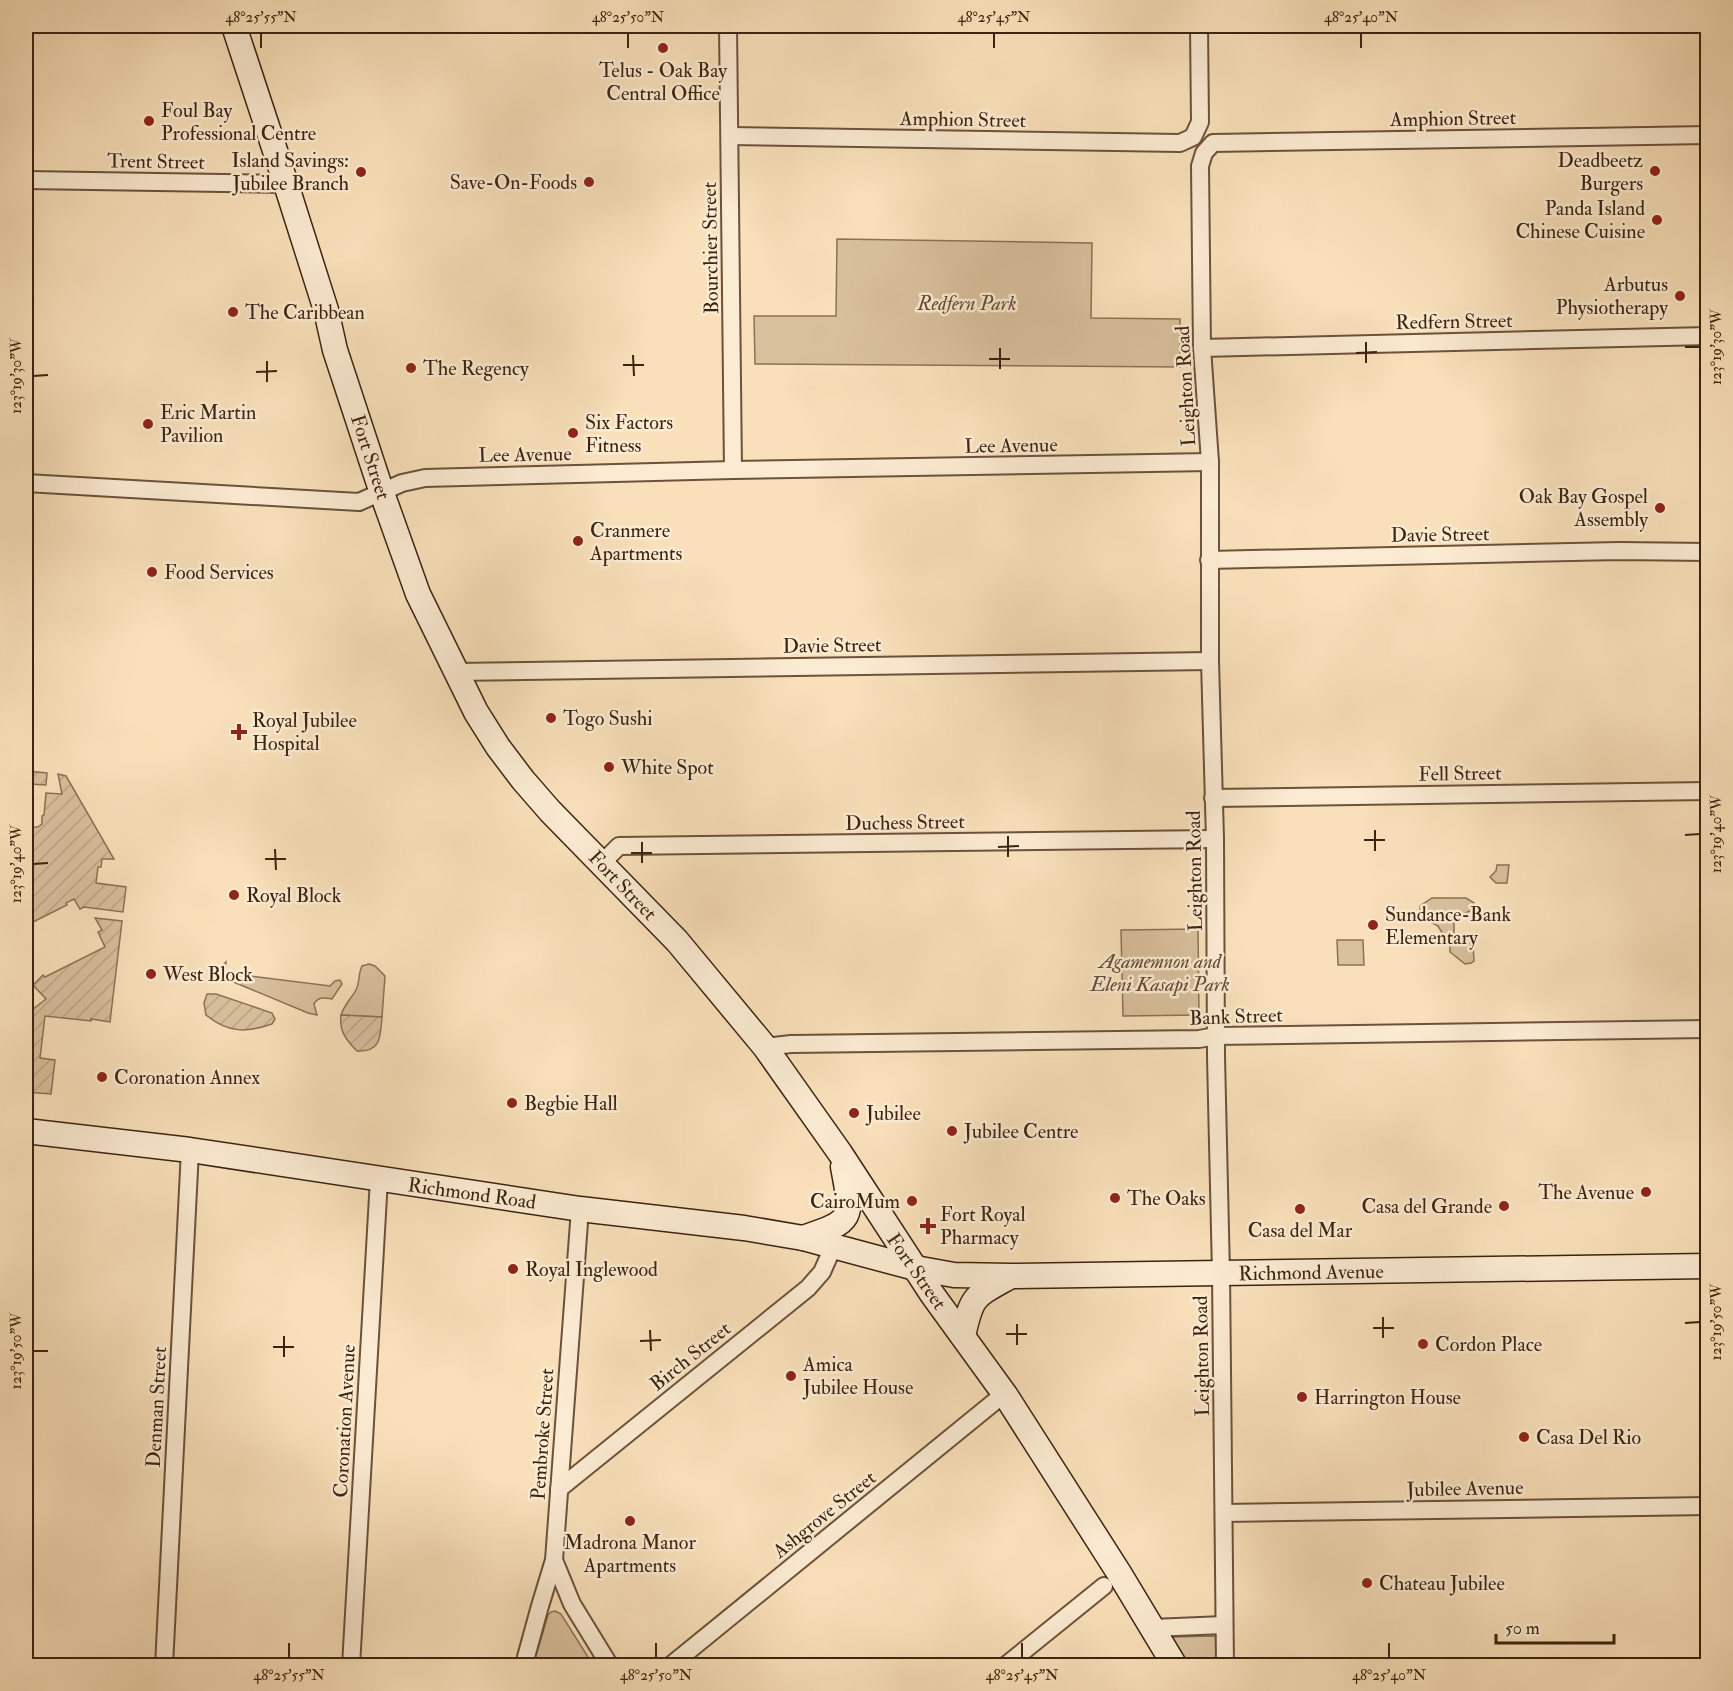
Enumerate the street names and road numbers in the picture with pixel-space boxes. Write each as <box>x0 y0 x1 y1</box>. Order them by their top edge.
street label: Amphion Street <box>1389 105 1517 133</box>
street label: Amphion Street <box>899 106 1027 134</box>
street label: Trent Street <box>107 148 205 175</box>
street label: Bourchier Street <box>697 181 724 314</box>
street label: Redfern Street <box>1395 308 1513 335</box>
street label: Leighton Road <box>1170 325 1201 447</box>
street label: Fort Street <box>345 411 396 503</box>
street label: Lee Avenue <box>964 432 1058 459</box>
street label: Lee Avenue <box>478 441 572 468</box>
street label: Davie Street <box>1390 521 1490 548</box>
street label: Davie Street <box>782 632 882 659</box>
street label: Fell Street <box>1418 760 1502 787</box>
street label: Duchess Street <box>845 809 966 836</box>
street label: Leighton Road <box>1181 810 1208 932</box>
street label: Fort Street <box>583 845 663 926</box>
street label: Bank Street <box>1189 1002 1284 1031</box>
street label: Richmond Road <box>406 1172 538 1215</box>
street label: Fort Street <box>881 1228 952 1315</box>
street label: Richmond Avenue <box>1238 1259 1384 1286</box>
street label: Leighton Road <box>1188 1295 1215 1417</box>
street label: Birch Street <box>645 1316 736 1397</box>
street label: Coronation Avenue <box>328 1344 361 1498</box>
street label: Denman Street <box>141 1345 172 1468</box>
street label: Pembroke Street <box>525 1367 560 1501</box>
street label: Ashgrove Street <box>767 1465 881 1564</box>
street label: Jubilee Avenue <box>1405 1475 1524 1502</box>

